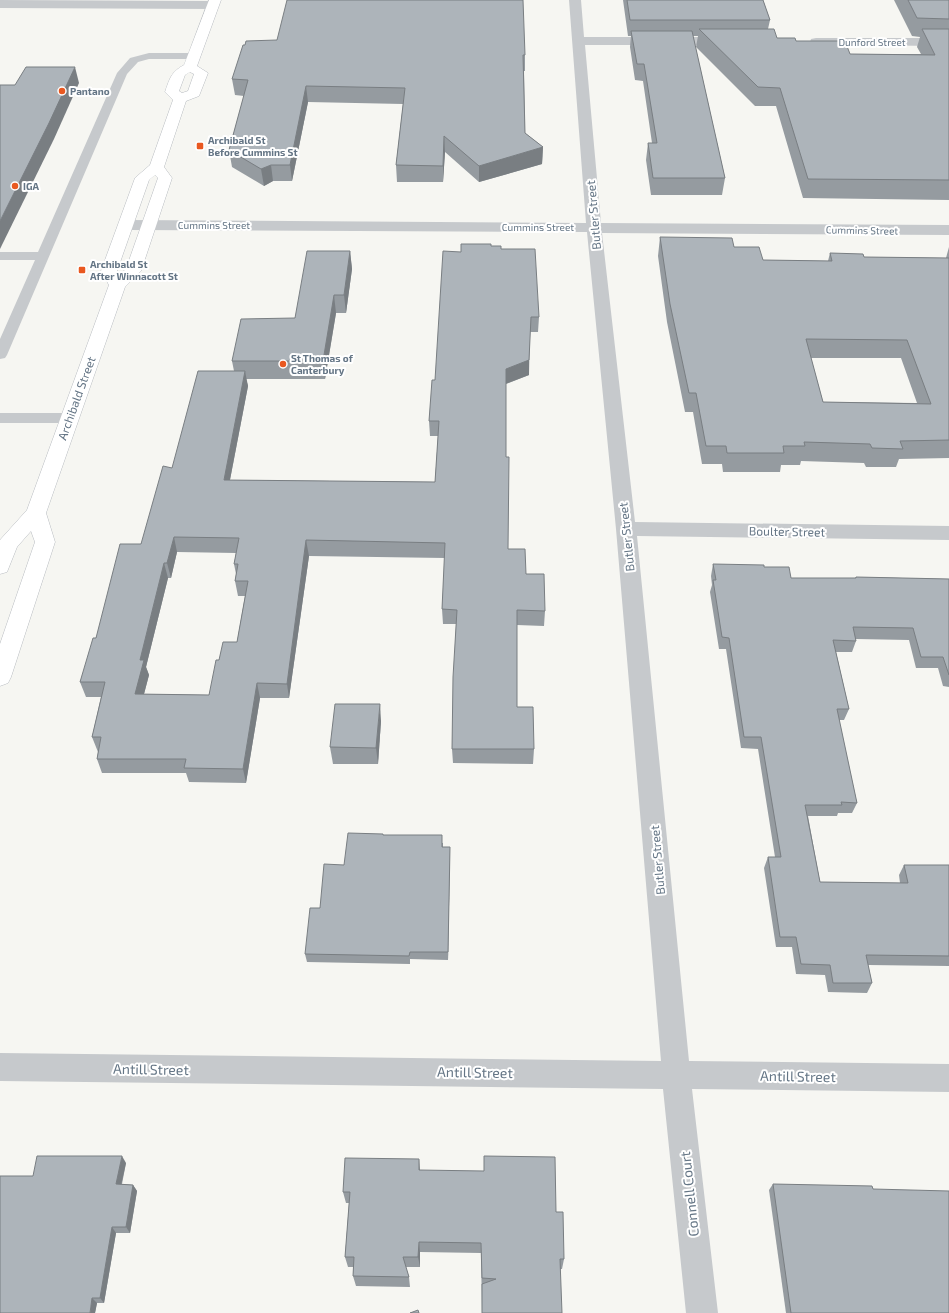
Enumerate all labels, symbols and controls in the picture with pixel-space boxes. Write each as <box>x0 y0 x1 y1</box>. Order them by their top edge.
street label: Dunford Street <box>838 36 906 48</box>
place label: Pantano <box>70 85 110 97</box>
marker: Pantano <box>57 86 67 96</box>
place label: Archibald St Before Cummins St <box>208 134 298 158</box>
marker: Archibald St Before Cummins St <box>195 141 205 151</box>
street label: Butler Street <box>583 179 603 250</box>
place label: IGA <box>23 180 39 192</box>
marker: IGA <box>10 181 20 191</box>
street label: Cummins Street <box>178 219 250 231</box>
street label: Cummins Street <box>502 221 574 233</box>
street label: Cummins Street <box>826 223 898 237</box>
place label: Archibald St After Winnacott St <box>90 258 178 282</box>
marker: Archibald St After Winnacott St <box>77 265 87 275</box>
place label: St Thomas of Canterbury <box>291 352 354 377</box>
street label: Archibald Street <box>54 354 98 442</box>
marker: St Thomas of Canterbury <box>278 359 288 369</box>
street label: Butler Street <box>615 501 637 572</box>
street label: Boulter Street <box>749 523 826 539</box>
street label: Butler Street <box>647 824 667 895</box>
street label: Antill Street <box>113 1060 189 1078</box>
street label: Antill Street <box>437 1063 513 1081</box>
street label: Antill Street <box>760 1067 836 1085</box>
street label: Connell Court <box>676 1151 702 1237</box>

